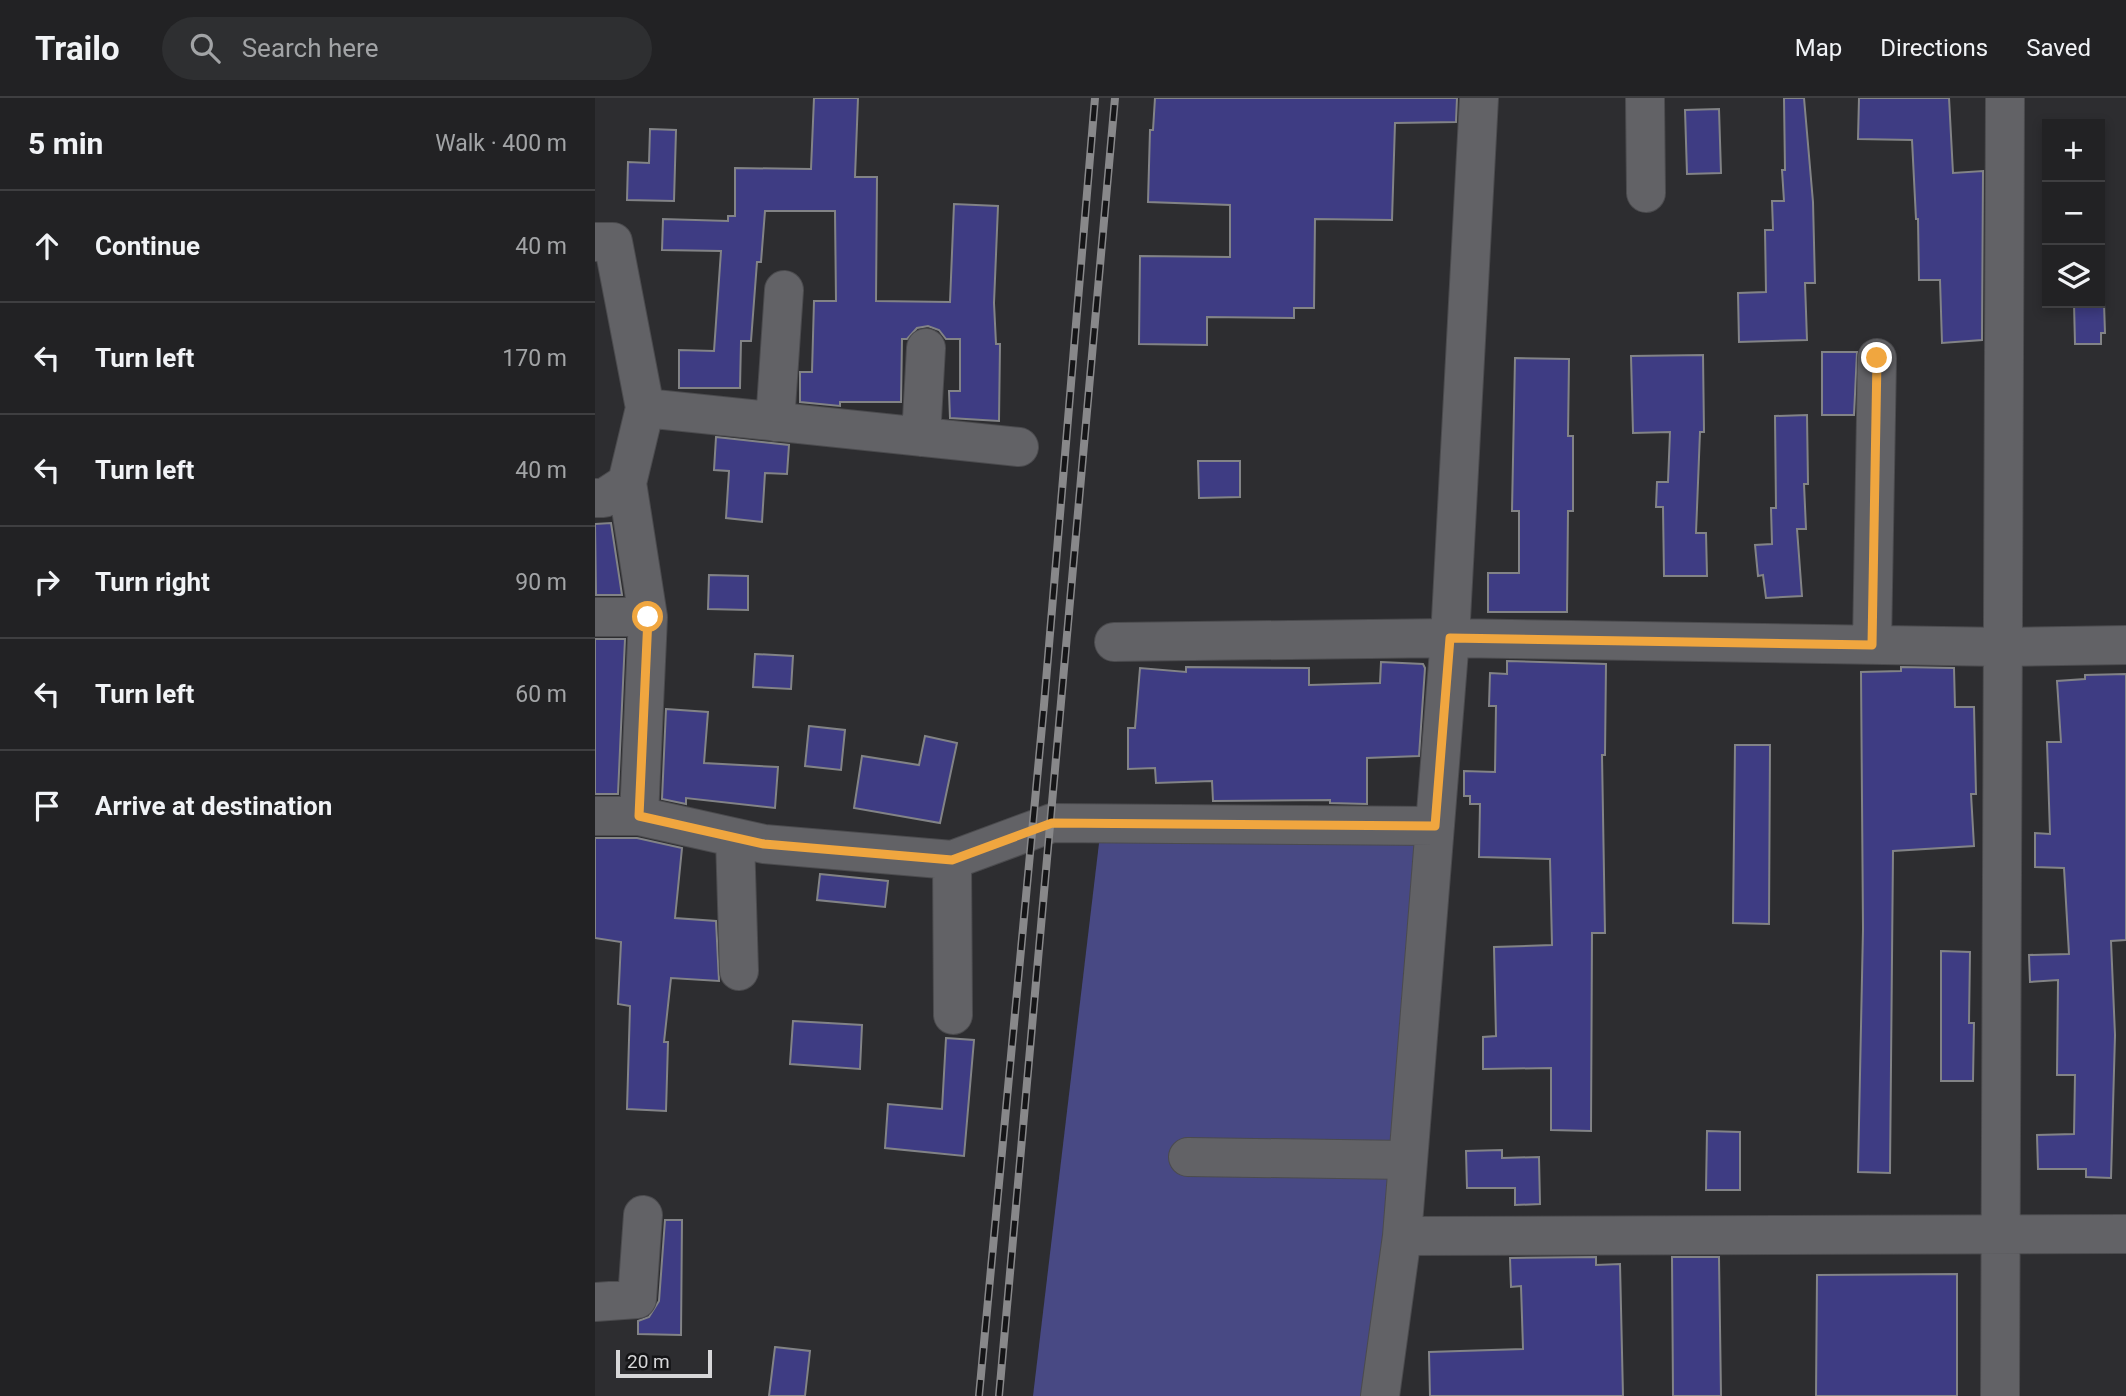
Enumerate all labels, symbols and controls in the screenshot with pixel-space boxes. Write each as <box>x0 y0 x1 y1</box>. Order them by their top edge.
search box <box>162 17 652 80</box>
text: Trailo <box>35 29 120 68</box>
icon: search <box>186 29 224 67</box>
text: Search here <box>242 33 378 63</box>
text: Map <box>1795 34 1842 62</box>
text: Directions <box>1880 34 1988 62</box>
text: Saved <box>2026 34 2091 62</box>
map controls <box>2042 119 2105 308</box>
button: + <box>2042 119 2105 182</box>
text: 5 min <box>28 126 103 161</box>
text: Walk · 400 m <box>435 130 567 157</box>
button: − <box>2042 182 2105 245</box>
icon: ahead <box>28 227 66 265</box>
text: Continue <box>95 231 200 261</box>
text: 40 m <box>515 233 567 260</box>
button: layers <box>2042 245 2105 308</box>
icon: left <box>28 339 66 377</box>
route end <box>1861 342 1892 373</box>
text: Turn left <box>95 343 194 373</box>
text: 170 m <box>502 345 567 372</box>
icon: left <box>28 451 66 489</box>
text: Turn left <box>95 455 194 485</box>
text: 40 m <box>515 457 567 484</box>
icon: right <box>28 563 66 601</box>
text: Turn right <box>95 567 210 597</box>
text: 90 m <box>515 569 567 596</box>
route start <box>632 601 663 632</box>
icon: left <box>28 675 66 713</box>
text: Turn left <box>95 679 194 709</box>
text: 60 m <box>515 681 567 708</box>
icon: arrive <box>28 787 66 825</box>
text: Arrive at destination <box>95 791 332 821</box>
scale bar <box>616 1347 712 1379</box>
text: 20 m <box>627 1350 670 1373</box>

